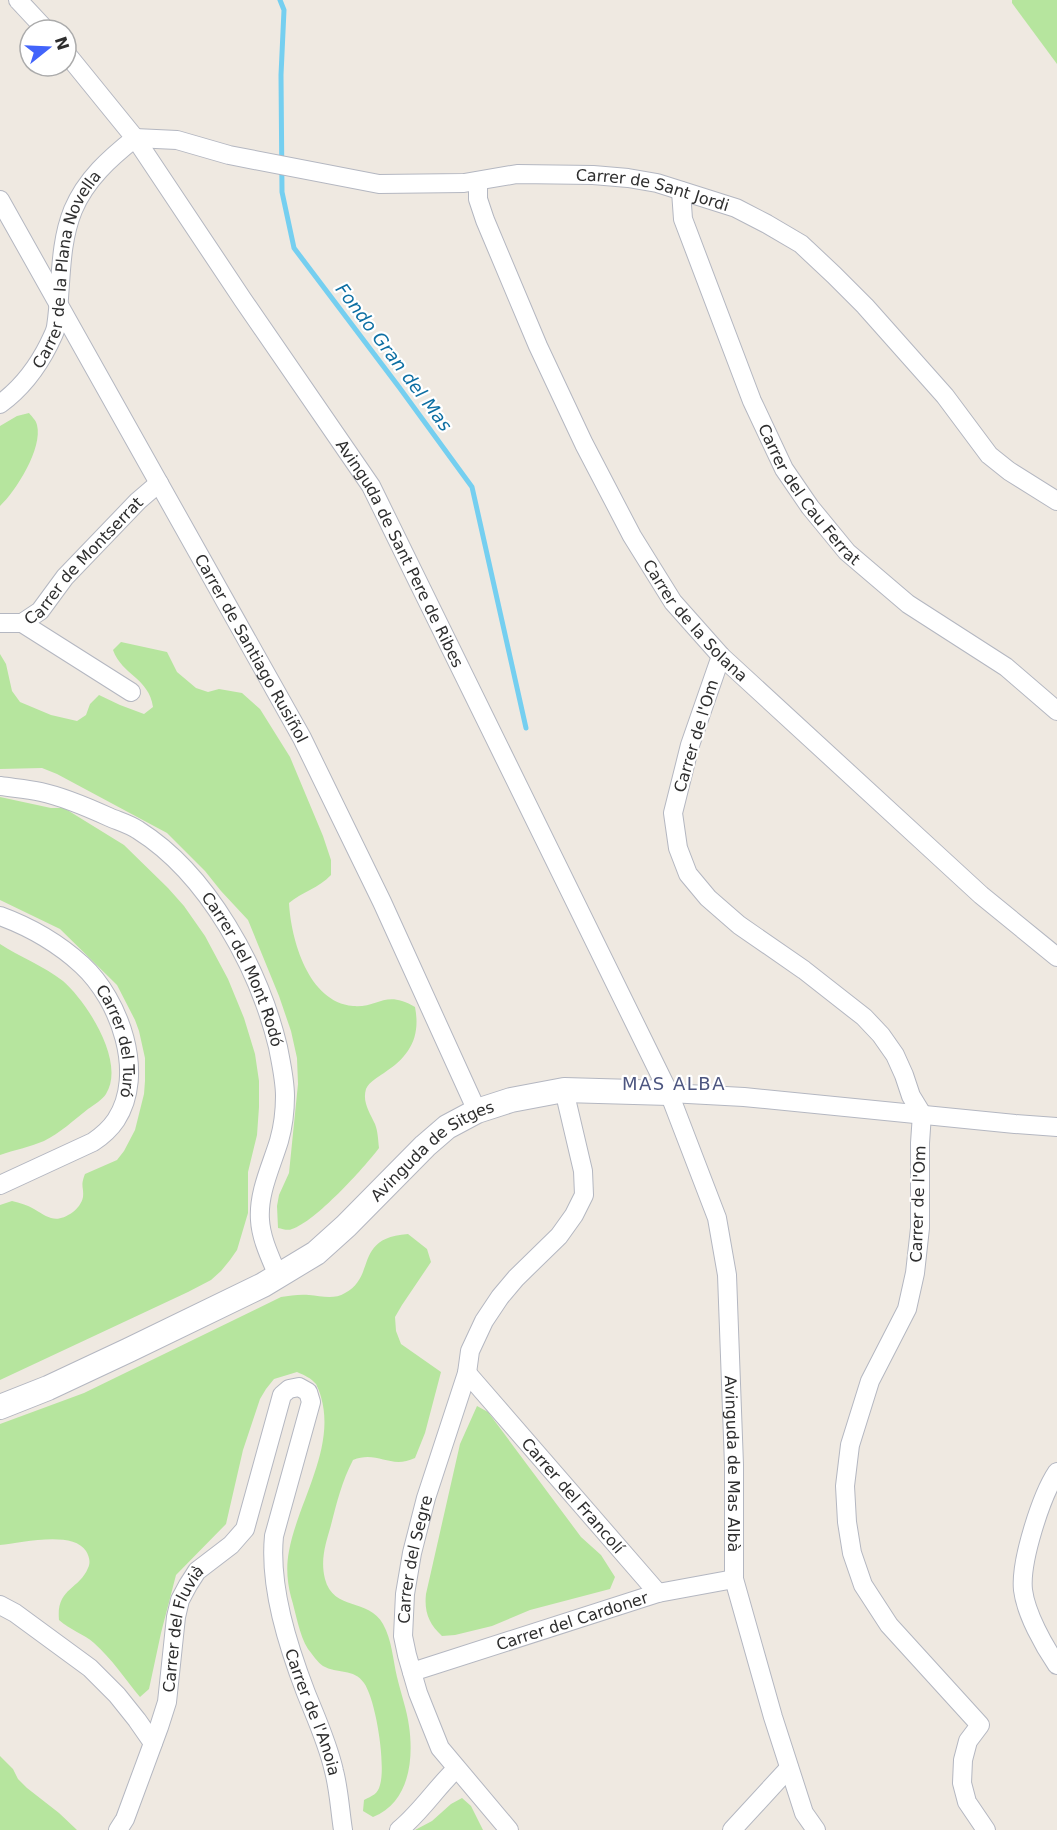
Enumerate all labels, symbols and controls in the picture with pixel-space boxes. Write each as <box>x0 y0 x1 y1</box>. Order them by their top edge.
north arrow <box>18 18 78 78</box>
text: N <box>51 34 73 53</box>
street label: Carrer de Sant Jordi <box>576 165 732 215</box>
street label: Carrer de la Plana Novella <box>28 166 104 372</box>
water label: Fondo Gran del Mas <box>332 279 456 435</box>
street label: Carrer del Cau Ferrat <box>755 421 864 569</box>
street label: Avinguda de Sant Pere de Ribes <box>332 436 468 670</box>
street label: Carrer de Montserrat <box>20 493 147 628</box>
street label: Carrer de Santiago Rusiñol <box>191 550 312 746</box>
street label: Carrer de la Solana <box>639 556 752 685</box>
street label: Carrer de l'Om <box>670 677 722 795</box>
street label: Carrer del Mont Rodó <box>198 888 287 1049</box>
street label: Carrer del Turó <box>92 981 139 1100</box>
district label: MAS ALBA <box>622 1073 726 1094</box>
street label: Avinguda de Sitges <box>367 1097 496 1205</box>
street label: Carrer de l'Om <box>906 1145 930 1263</box>
street label: Avinguda de Mas Albà <box>721 1375 744 1552</box>
street label: Carrer del Francolí <box>518 1434 629 1557</box>
street label: Carrer del Segre <box>394 1493 436 1624</box>
street label: Carrer del Fluvià <box>159 1560 207 1693</box>
street label: Carrer del Cardoner <box>494 1587 651 1654</box>
street label: Carrer de l'Anoia <box>281 1646 344 1777</box>

